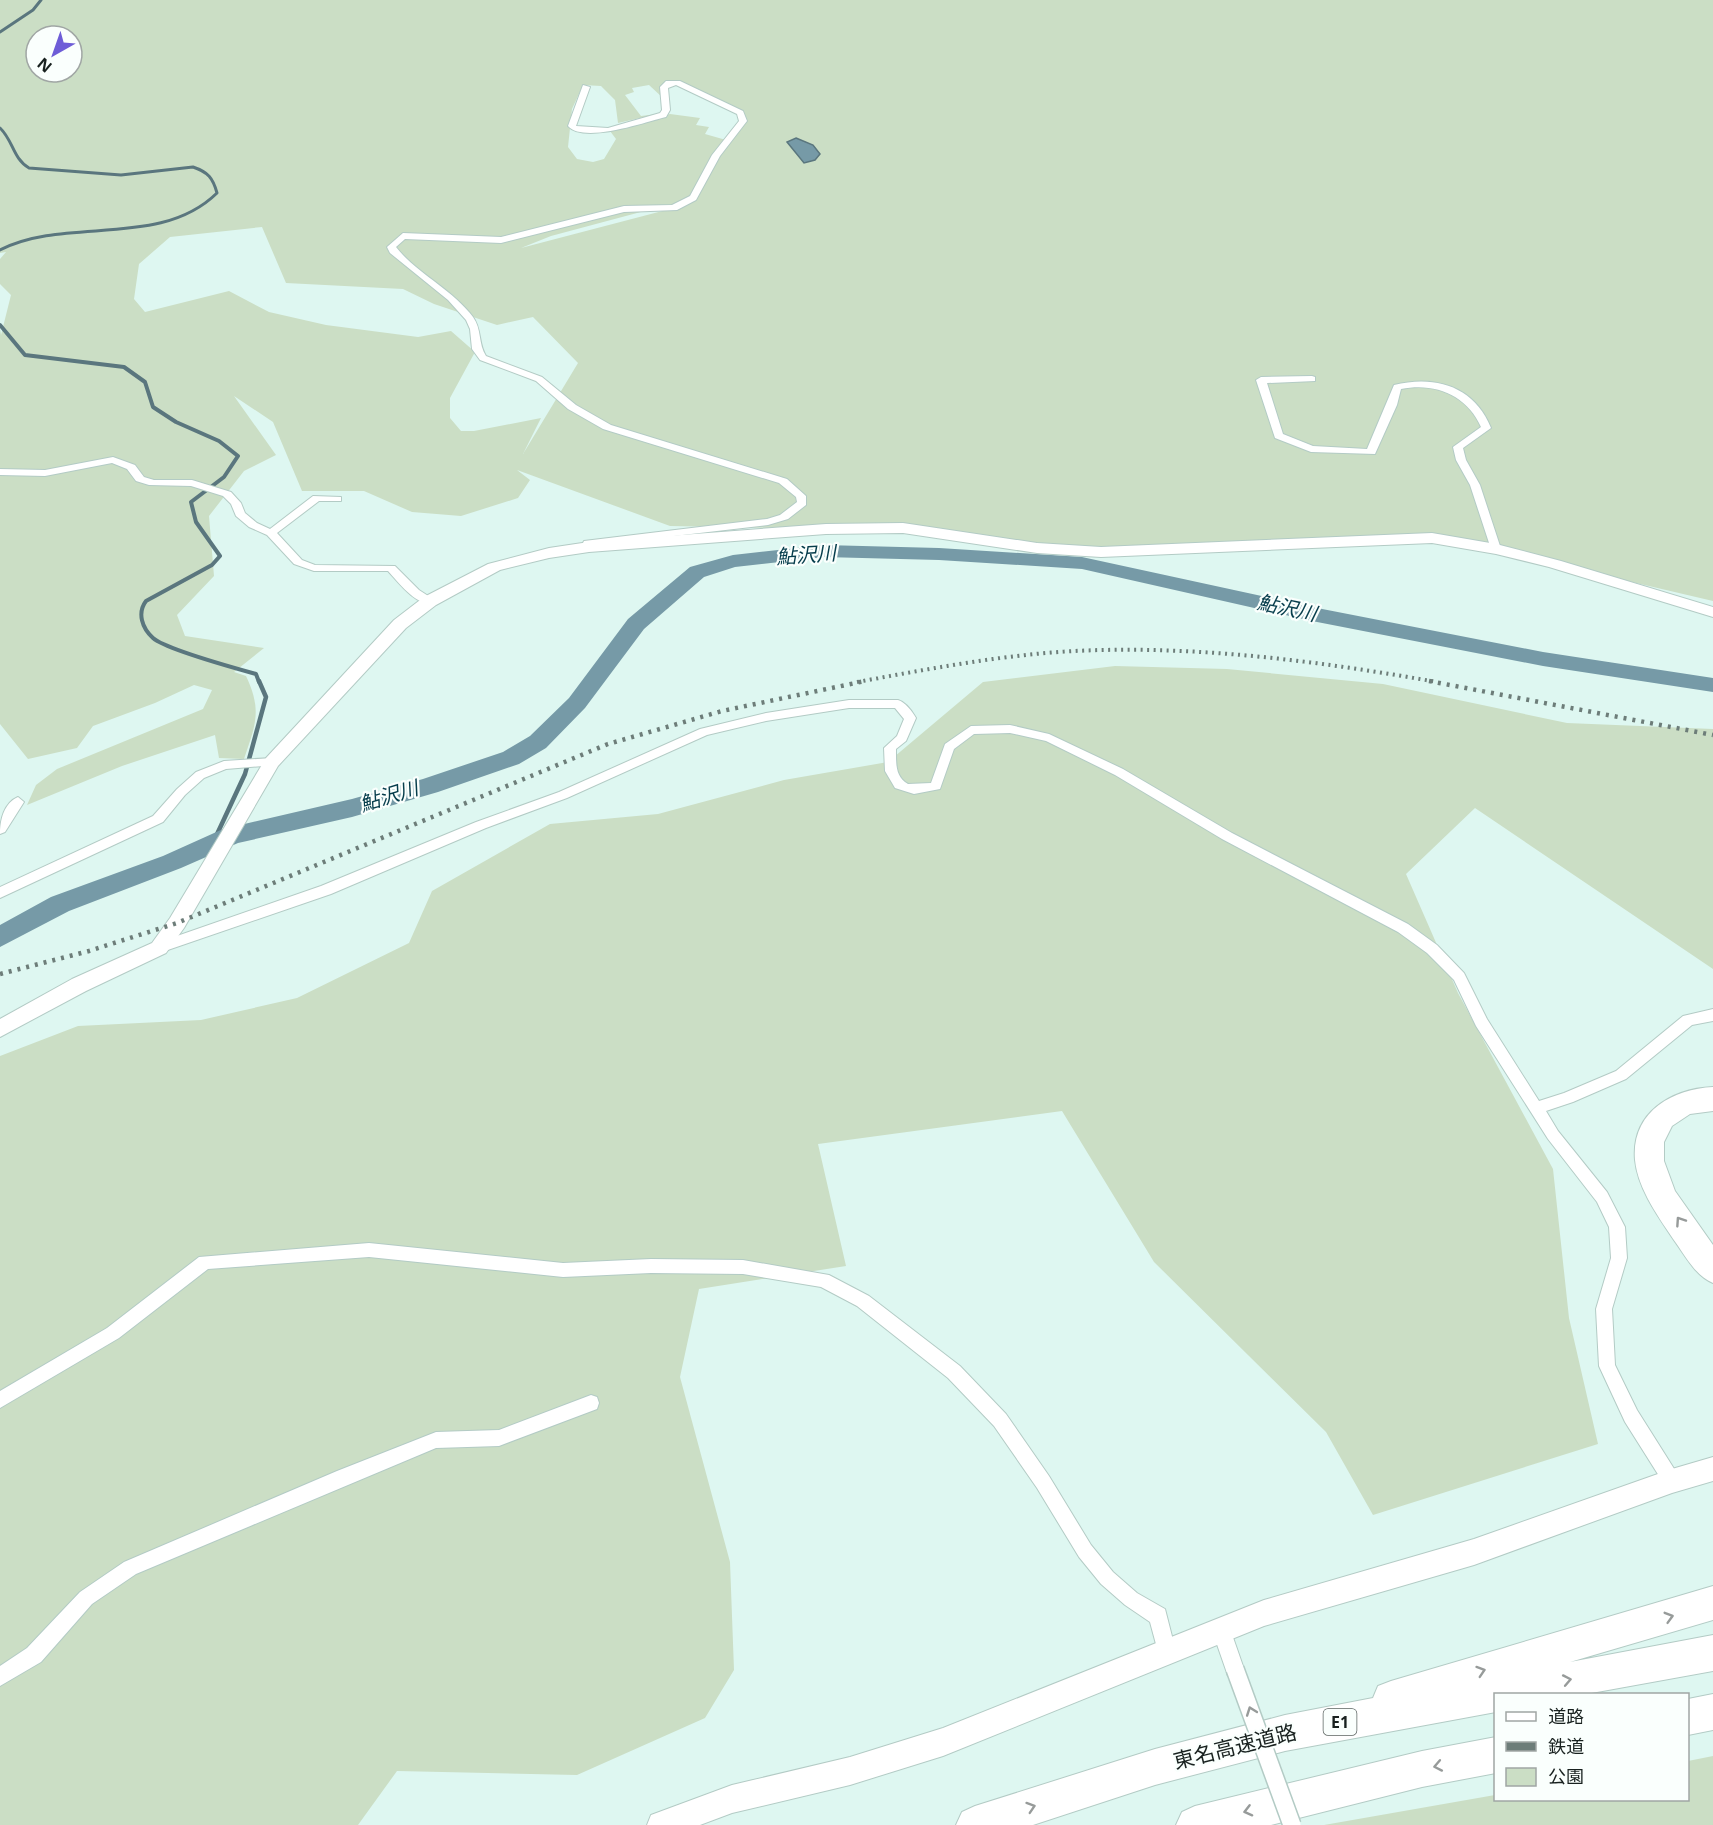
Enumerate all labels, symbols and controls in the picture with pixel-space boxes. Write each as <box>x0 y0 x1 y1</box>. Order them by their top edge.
north arrow <box>24 24 84 84</box>
text: N <box>32 53 56 78</box>
water label: 鮎沢川 <box>775 539 839 570</box>
water label: 鮎沢川 <box>1255 588 1321 627</box>
water label: 鮎沢川 <box>356 773 423 817</box>
one-way arrow <box>1676 1216 1687 1227</box>
one-way arrow <box>1663 1612 1673 1624</box>
one-way arrow <box>1475 1665 1486 1678</box>
one-way arrow <box>1562 1674 1572 1687</box>
legend <box>1494 1693 1689 1801</box>
text: 道路 <box>1548 1704 1584 1728</box>
one-way arrow <box>1245 1706 1258 1717</box>
road number: E1 <box>1324 1709 1356 1735</box>
street label: 東名高速道路 <box>1170 1717 1299 1775</box>
text: 鉄道 <box>1548 1734 1584 1758</box>
one-way arrow <box>1433 1759 1443 1772</box>
text: 公園 <box>1548 1764 1584 1788</box>
one-way arrow <box>1025 1802 1036 1814</box>
one-way arrow <box>1244 1804 1254 1817</box>

